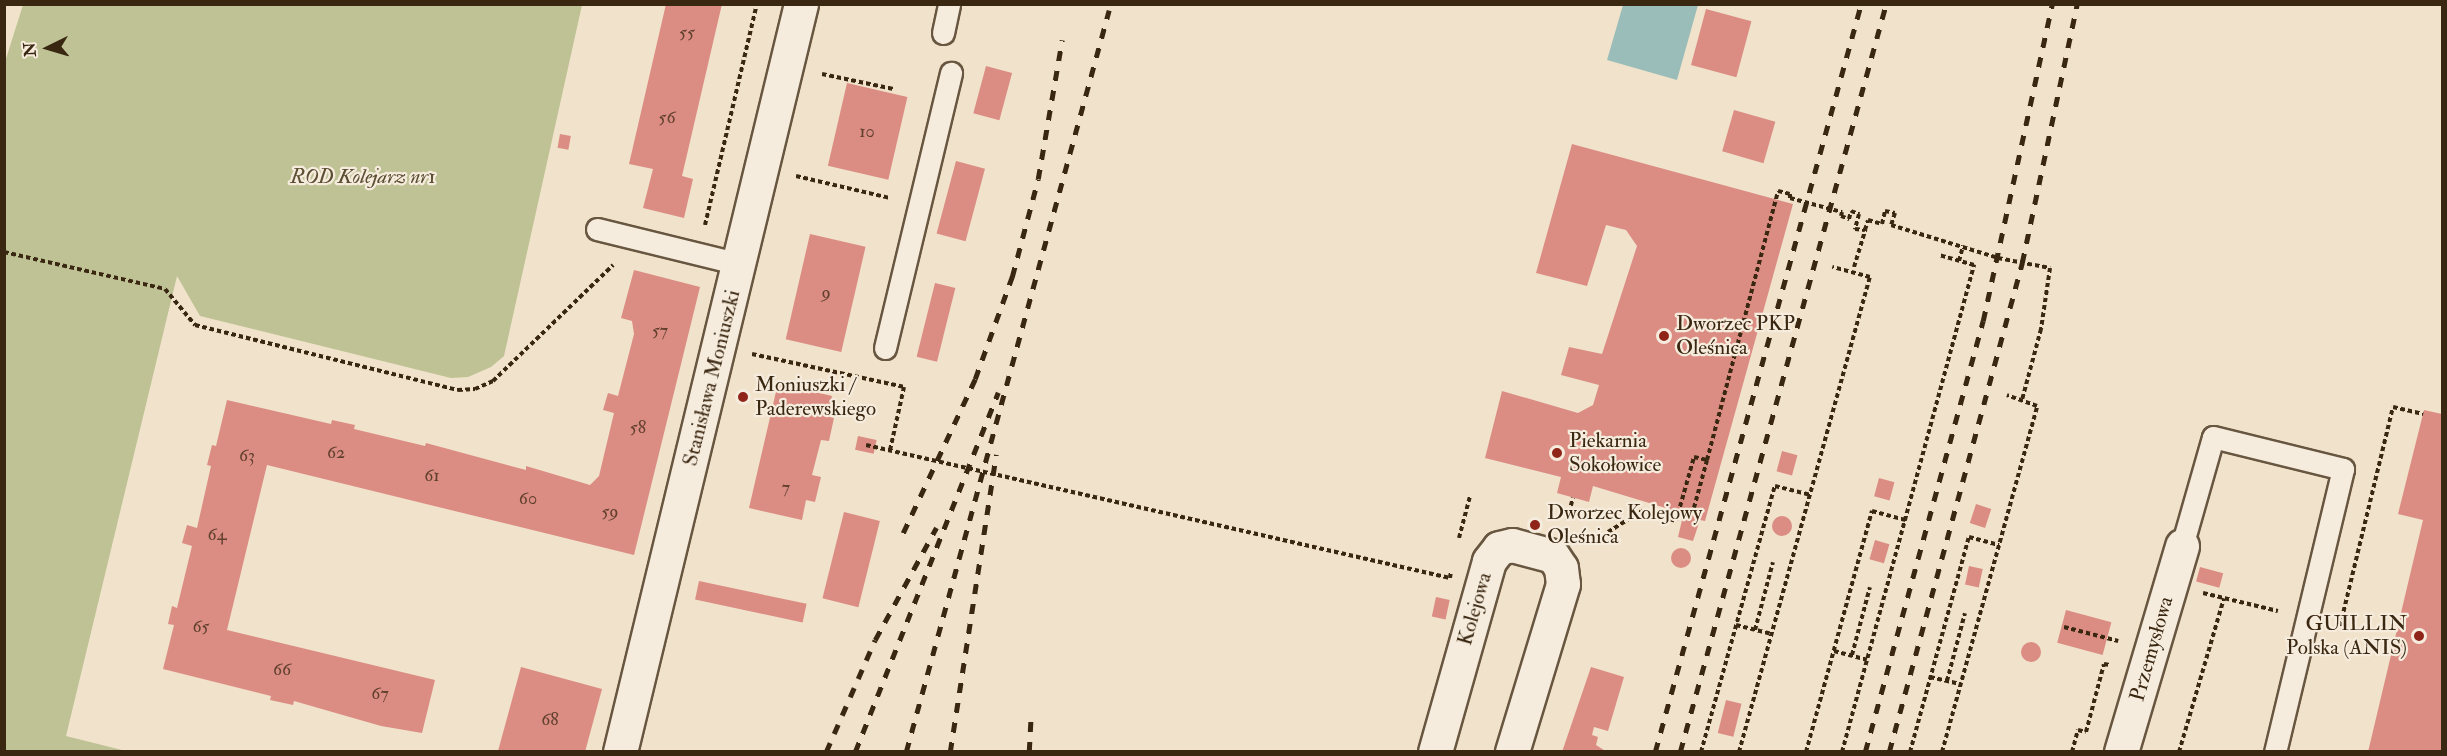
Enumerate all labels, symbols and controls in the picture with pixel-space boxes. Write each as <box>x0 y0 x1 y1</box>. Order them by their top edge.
north arrow <box>18 18 78 78</box>
house number: 55 <box>679 22 695 44</box>
text: N <box>19 42 41 58</box>
house number: 56 <box>659 107 675 129</box>
house number: 10 <box>859 121 875 143</box>
park label: ROD Kolejarz nr1 <box>290 164 436 190</box>
house number: 9 <box>821 282 831 304</box>
street label: Stanisława Moniuszki <box>678 287 746 469</box>
place label: Dworzec PKP Oleśnica <box>1676 311 1795 361</box>
house number: 57 <box>652 320 668 342</box>
marker: Dworzec PKP Oleśnica <box>1657 329 1671 343</box>
place label: Moniuszki / Paderewskiego <box>755 372 876 422</box>
marker: Moniuszki / Paderewskiego <box>736 390 750 404</box>
house number: 58 <box>630 417 646 439</box>
place label: Piekarnia Sokołowice <box>1569 428 1661 478</box>
house number: 62 <box>327 442 345 464</box>
house number: 63 <box>239 445 255 467</box>
marker: Piekarnia Sokołowice <box>1550 446 1564 460</box>
house number: 61 <box>424 465 440 487</box>
house number: 7 <box>782 477 790 499</box>
house number: 60 <box>519 488 537 510</box>
place label: Dworzec Kolejowy Oleśnica <box>1547 500 1702 550</box>
house number: 59 <box>601 501 619 523</box>
marker: Dworzec Kolejowy Oleśnica <box>1528 518 1542 532</box>
house number: 64 <box>208 524 226 546</box>
street label: Kolejowa <box>1453 570 1497 648</box>
street label: Przemysłowa <box>2125 594 2179 704</box>
place label: GUILLIN Polska (ANIS) <box>2286 611 2407 661</box>
house number: 65 <box>193 616 209 638</box>
marker: GUILLIN Polska (ANIS) <box>2412 629 2426 643</box>
house number: 66 <box>273 659 291 681</box>
house number: 67 <box>371 683 389 705</box>
house number: 68 <box>541 709 559 731</box>

